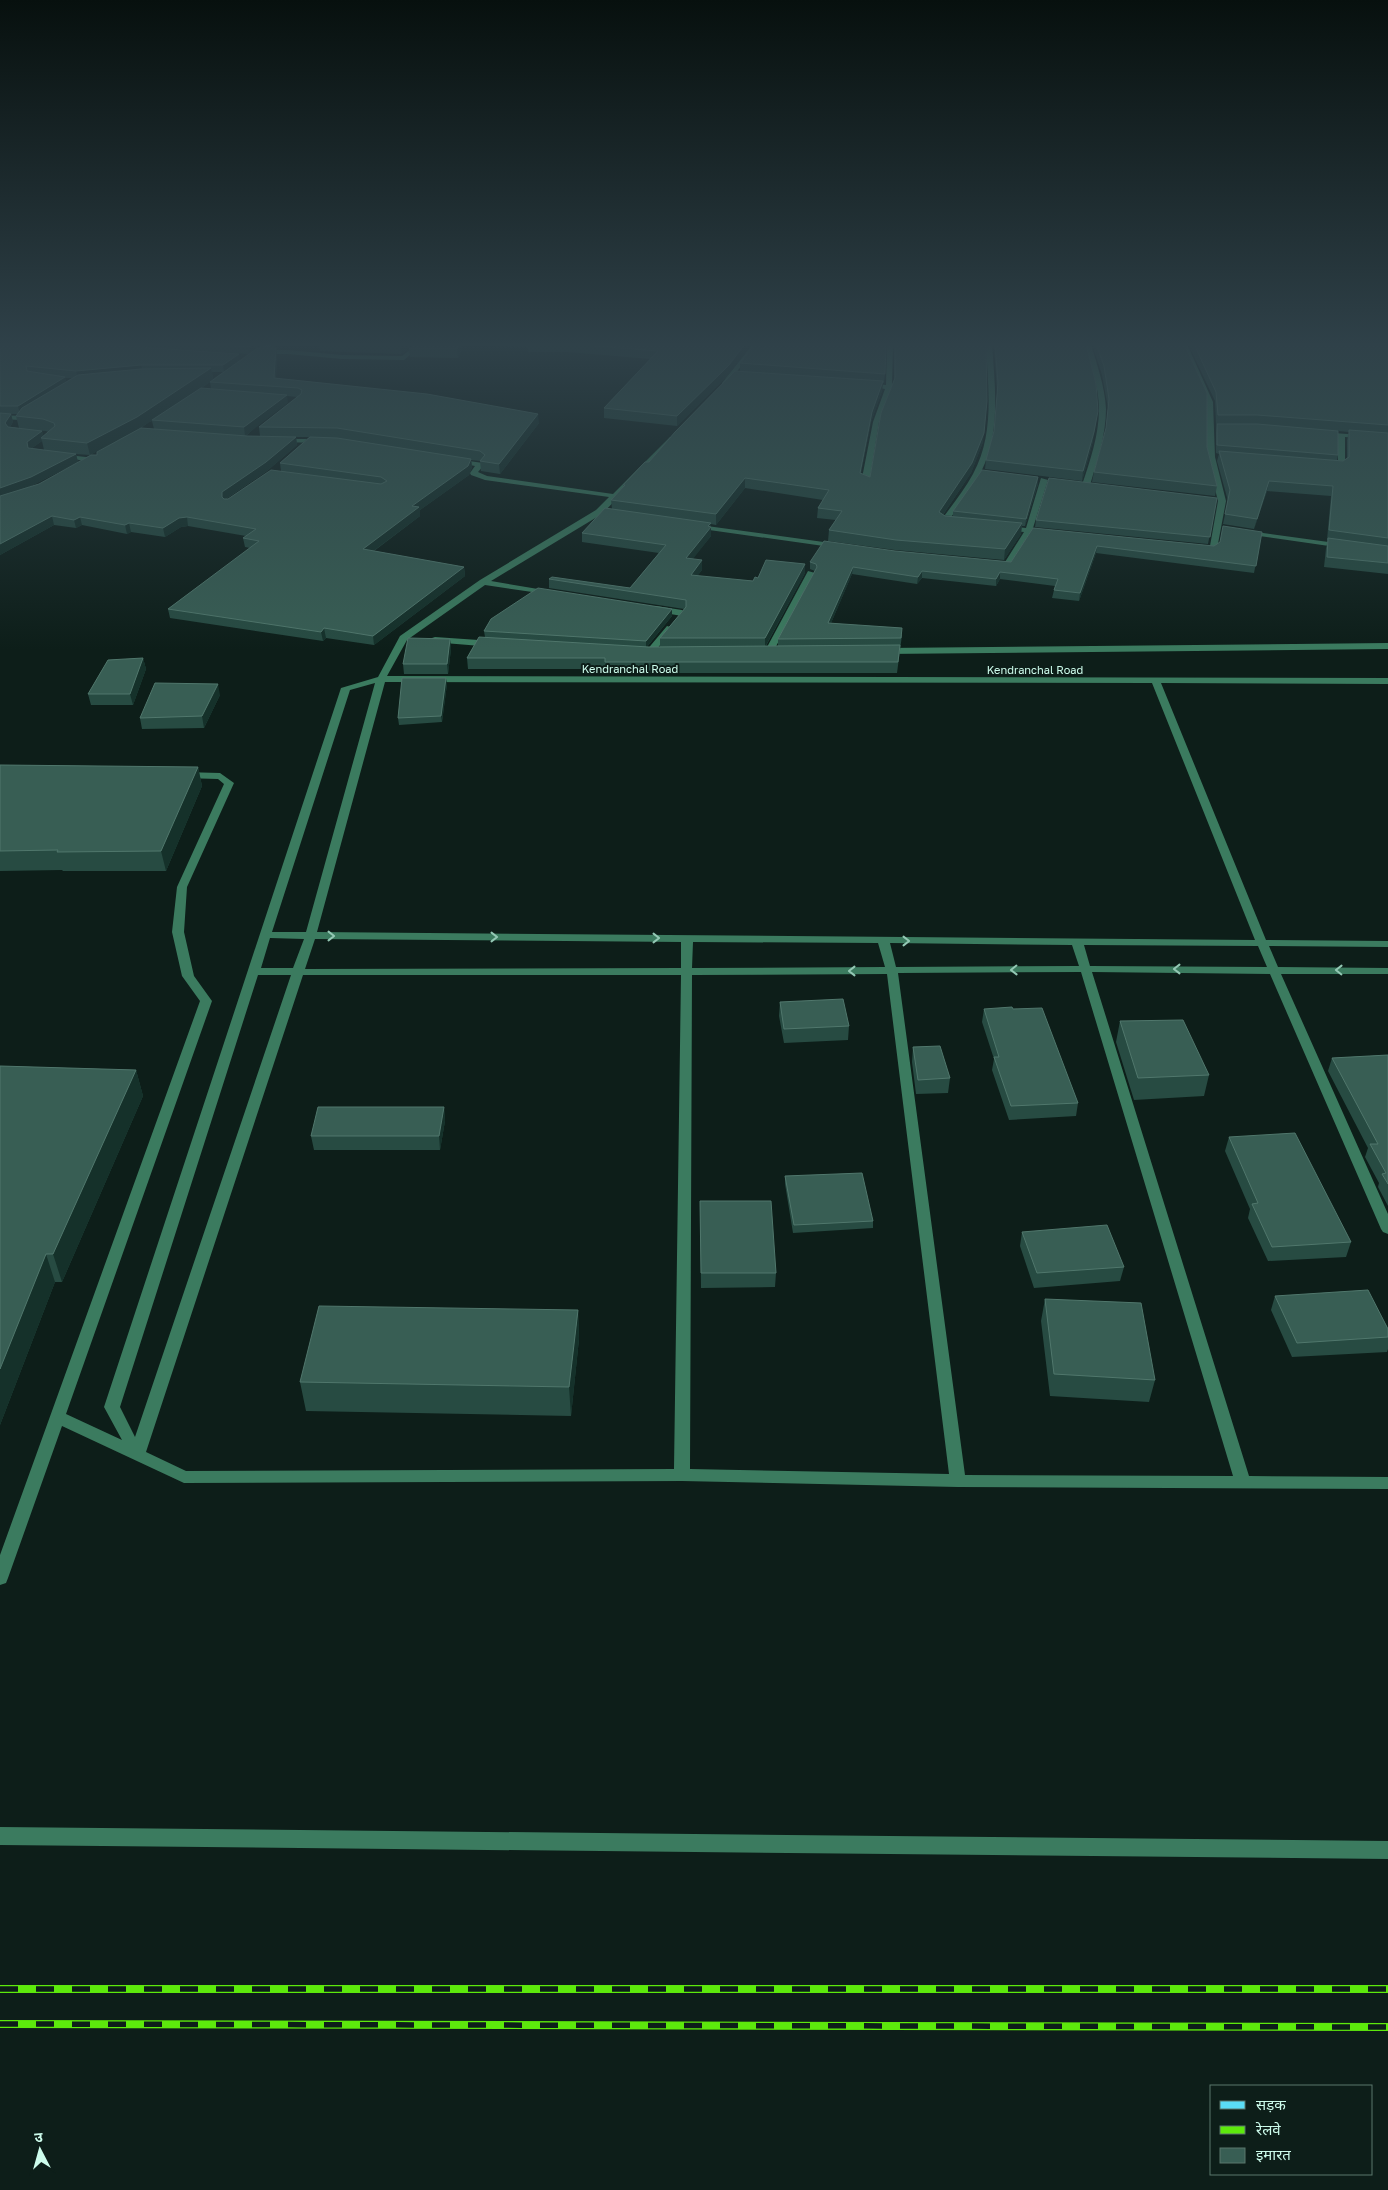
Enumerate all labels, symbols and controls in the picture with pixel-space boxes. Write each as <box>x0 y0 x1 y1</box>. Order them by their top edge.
street label: Kendranchal Road <box>582 662 678 675</box>
street label: Kendranchal Road <box>987 663 1083 676</box>
one-way arrow <box>328 931 336 941</box>
one-way arrow <box>490 932 498 942</box>
one-way arrow <box>653 933 661 943</box>
one-way arrow <box>903 935 911 946</box>
one-way arrow <box>1173 964 1180 974</box>
one-way arrow <box>1010 965 1018 975</box>
one-way arrow <box>1335 965 1343 975</box>
one-way arrow <box>848 966 856 976</box>
legend <box>1210 2085 1373 2175</box>
text: सड़क <box>1256 2095 1286 2113</box>
text: रेलवे <box>1255 2120 1281 2138</box>
north arrow <box>15 2125 65 2175</box>
text: उ <box>34 2128 44 2145</box>
text: इमारत <box>1256 2145 1291 2163</box>

